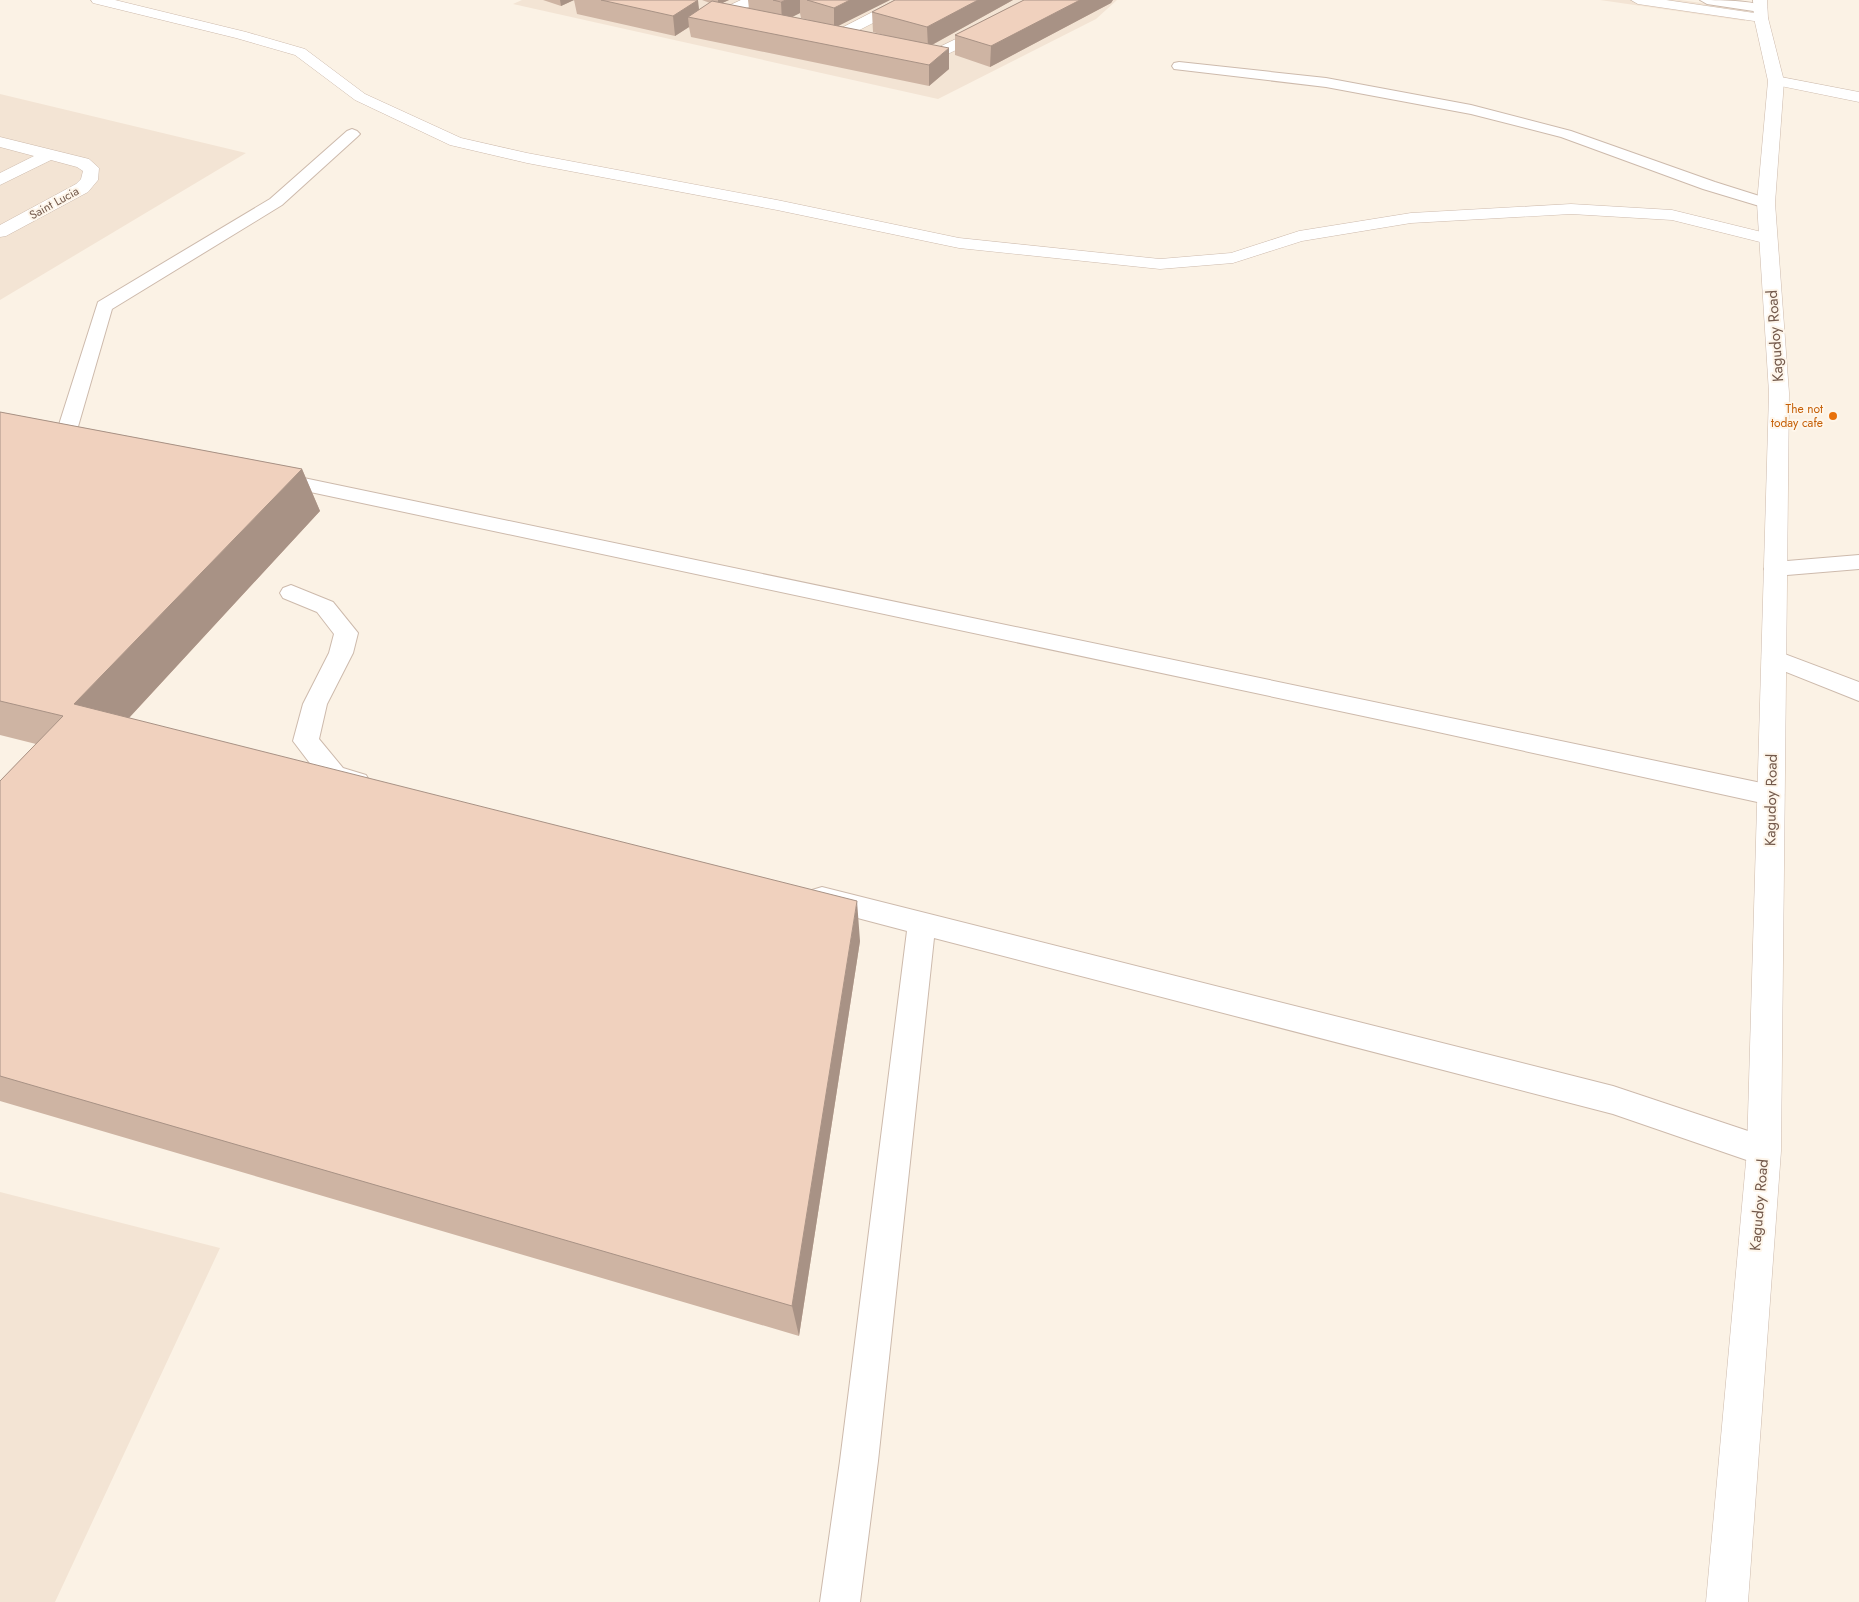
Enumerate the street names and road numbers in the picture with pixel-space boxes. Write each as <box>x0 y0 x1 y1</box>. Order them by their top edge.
street label: Saint Lucia <box>26 182 82 224</box>
street label: Kagudoy Road <box>1761 289 1789 383</box>
street label: Kagudoy Road <box>1759 754 1783 846</box>
street label: Kagudoy Road <box>1744 1158 1774 1252</box>

